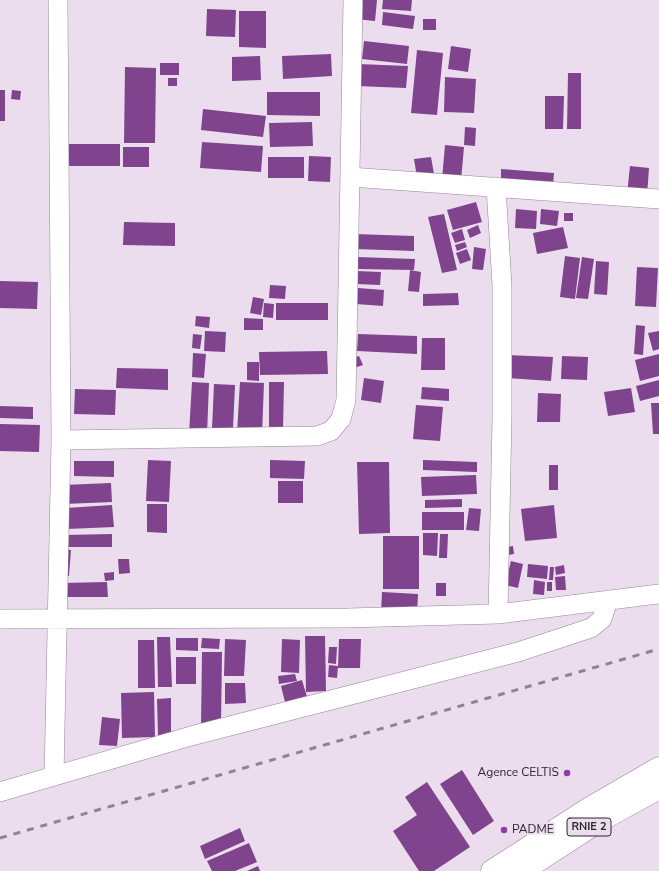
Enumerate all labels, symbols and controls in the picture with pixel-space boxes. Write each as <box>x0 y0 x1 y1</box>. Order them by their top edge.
place label: Agence CELTIS <box>477 766 559 780</box>
marker: Agence CELTIS <box>562 768 572 778</box>
road number: RNIE 2 <box>567 818 611 836</box>
place label: PADME <box>512 823 554 837</box>
marker: PADME <box>499 825 509 835</box>

